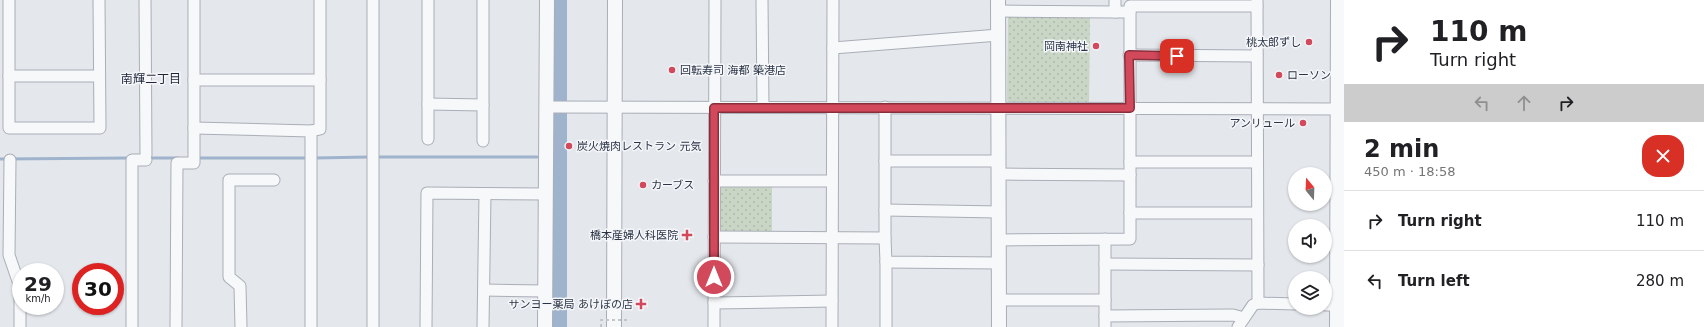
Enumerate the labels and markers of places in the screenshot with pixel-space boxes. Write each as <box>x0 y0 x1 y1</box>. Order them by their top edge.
place label: 桃太郎ずし <box>1246 36 1301 49</box>
marker: 桃太郎ずし <box>1304 37 1314 47</box>
pin <box>1160 39 1194 73</box>
place label: 岡南神社 <box>1044 40 1088 53</box>
marker: 岡南神社 <box>1091 41 1101 51</box>
place label: 回転寿司 海都 築港店 <box>680 64 786 77</box>
marker: 回転寿司 海都 築港店 <box>667 65 677 75</box>
place label: ローソン <box>1287 69 1331 82</box>
marker: ローソン <box>1274 70 1284 80</box>
place label: アンリュール <box>1229 117 1295 130</box>
marker: アンリュール <box>1298 118 1308 128</box>
place label: 炭火焼肉レストラン 元気 <box>577 140 702 153</box>
marker: 炭火焼肉レストラン 元気 <box>564 141 574 151</box>
place label: カーブス <box>651 179 694 192</box>
marker: カーブス <box>638 180 648 190</box>
place label: 橋本産婦人科医院 <box>590 229 678 242</box>
marker: 橋本産婦人科医院 <box>681 229 693 241</box>
place label: サンヨー薬局 あけぼの店 <box>509 298 633 311</box>
marker: サンヨー薬局 あけぼの店 <box>636 299 646 309</box>

